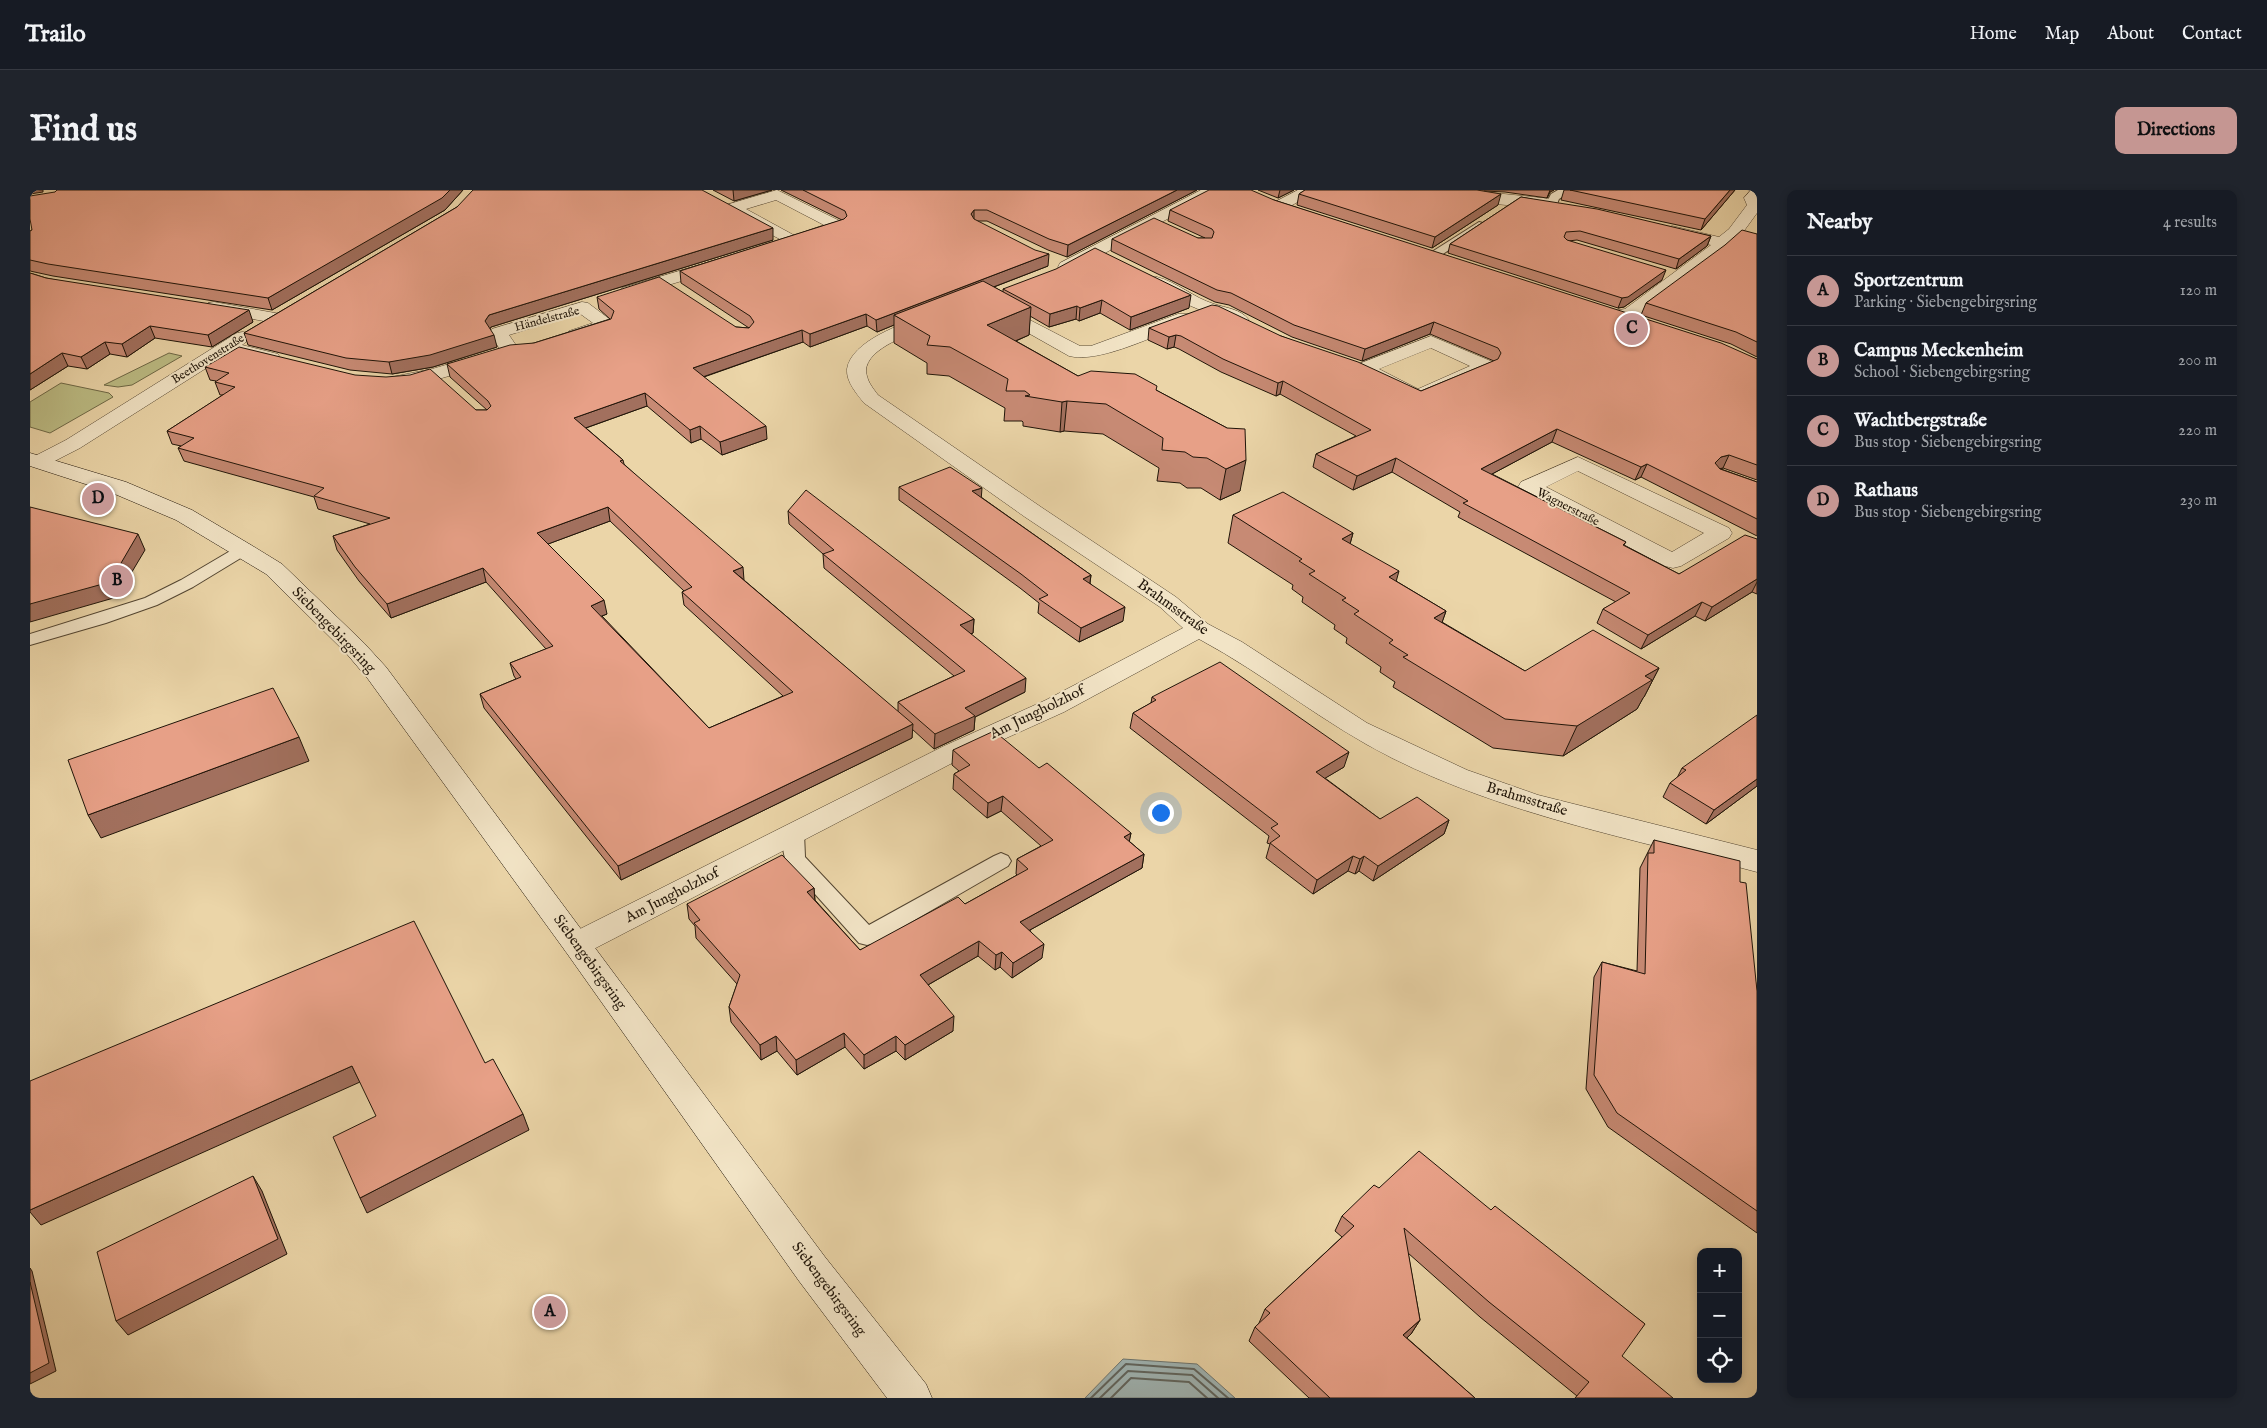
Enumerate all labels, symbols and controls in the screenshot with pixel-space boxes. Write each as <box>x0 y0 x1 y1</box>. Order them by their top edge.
text: Trailo <box>25 19 86 50</box>
text: Home <box>1970 23 2017 46</box>
text: Map <box>2045 23 2079 46</box>
text: About <box>2107 23 2154 46</box>
text: Contact <box>2182 23 2242 46</box>
button: Directions <box>2115 107 2237 154</box>
text: Find us <box>30 108 137 153</box>
text: Nearby <box>1807 209 1872 236</box>
text: 4 results <box>2163 213 2217 233</box>
text: Sportzentrum <box>1854 269 1963 293</box>
text: A <box>1818 281 1828 301</box>
text: 120 m <box>2180 281 2217 301</box>
text: Parking · Siebengebirgsring <box>1854 293 2037 313</box>
street label: Händelstraße <box>513 303 582 335</box>
pin: C <box>1616 310 1648 348</box>
street label: Beethovenstraße <box>169 331 247 387</box>
text: Campus Meckenheim <box>1854 339 2023 363</box>
text: B <box>1818 351 1828 371</box>
text: 200 m <box>2178 351 2217 371</box>
text: School · Siebengebirgsring <box>1854 363 2030 383</box>
text: Wachtbergstraße <box>1854 409 1987 433</box>
text: C <box>1817 421 1829 441</box>
text: 220 m <box>2178 421 2217 441</box>
text: Bus stop · Siebengebirgsring <box>1854 433 2041 453</box>
text: Rathaus <box>1854 479 1918 503</box>
pin: D <box>82 480 114 518</box>
street label: Wagnerstraße <box>1534 485 1602 529</box>
text: D <box>1817 491 1829 511</box>
text: 230 m <box>2180 491 2217 511</box>
text: Bus stop · Siebengebirgsring <box>1854 503 2041 523</box>
pin: B <box>101 562 133 600</box>
street label: Brahmsstraße <box>1134 575 1213 639</box>
street label: Siebengebirgsring <box>288 583 381 678</box>
street label: Am Jungholzhof <box>986 680 1090 744</box>
street label: Brahmsstraße <box>1484 778 1570 820</box>
your location <box>1148 800 1174 826</box>
street label: Am Jungholzhof <box>621 862 724 927</box>
street label: Siebengebirgsring <box>549 911 631 1014</box>
street label: Siebengebirgsring <box>787 1238 871 1341</box>
map controls <box>1697 1248 1742 1383</box>
button: + <box>1697 1248 1742 1293</box>
pin: A <box>534 1293 566 1331</box>
button: − <box>1697 1293 1742 1338</box>
button: locate <box>1697 1338 1742 1383</box>

